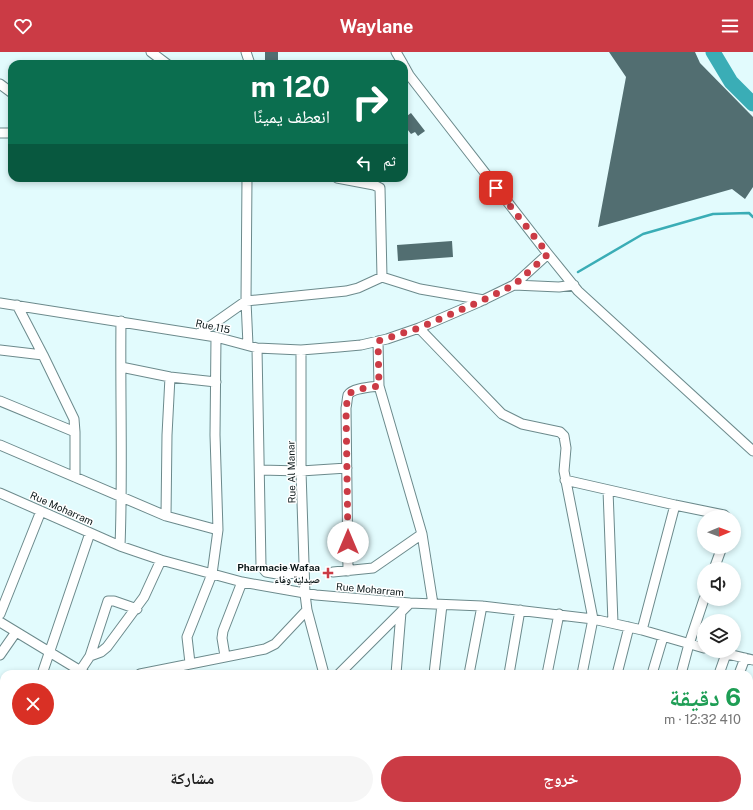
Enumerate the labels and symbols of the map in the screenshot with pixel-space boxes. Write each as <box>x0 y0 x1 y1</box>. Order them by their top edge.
pin <box>479 171 513 205</box>
street label: Rue 115 <box>195 316 231 336</box>
street label: Rue Al Manar <box>284 440 298 503</box>
street label: Rue Moharram <box>28 489 96 527</box>
north arrow <box>697 510 741 554</box>
position arrow <box>327 521 369 563</box>
place label: Pharmacie Wafaa صيدلية وفاء <box>237 561 320 586</box>
marker: Pharmacie Wafaa صيدلية وفاء <box>323 568 333 578</box>
street label: Rue Moharram <box>336 580 404 598</box>

